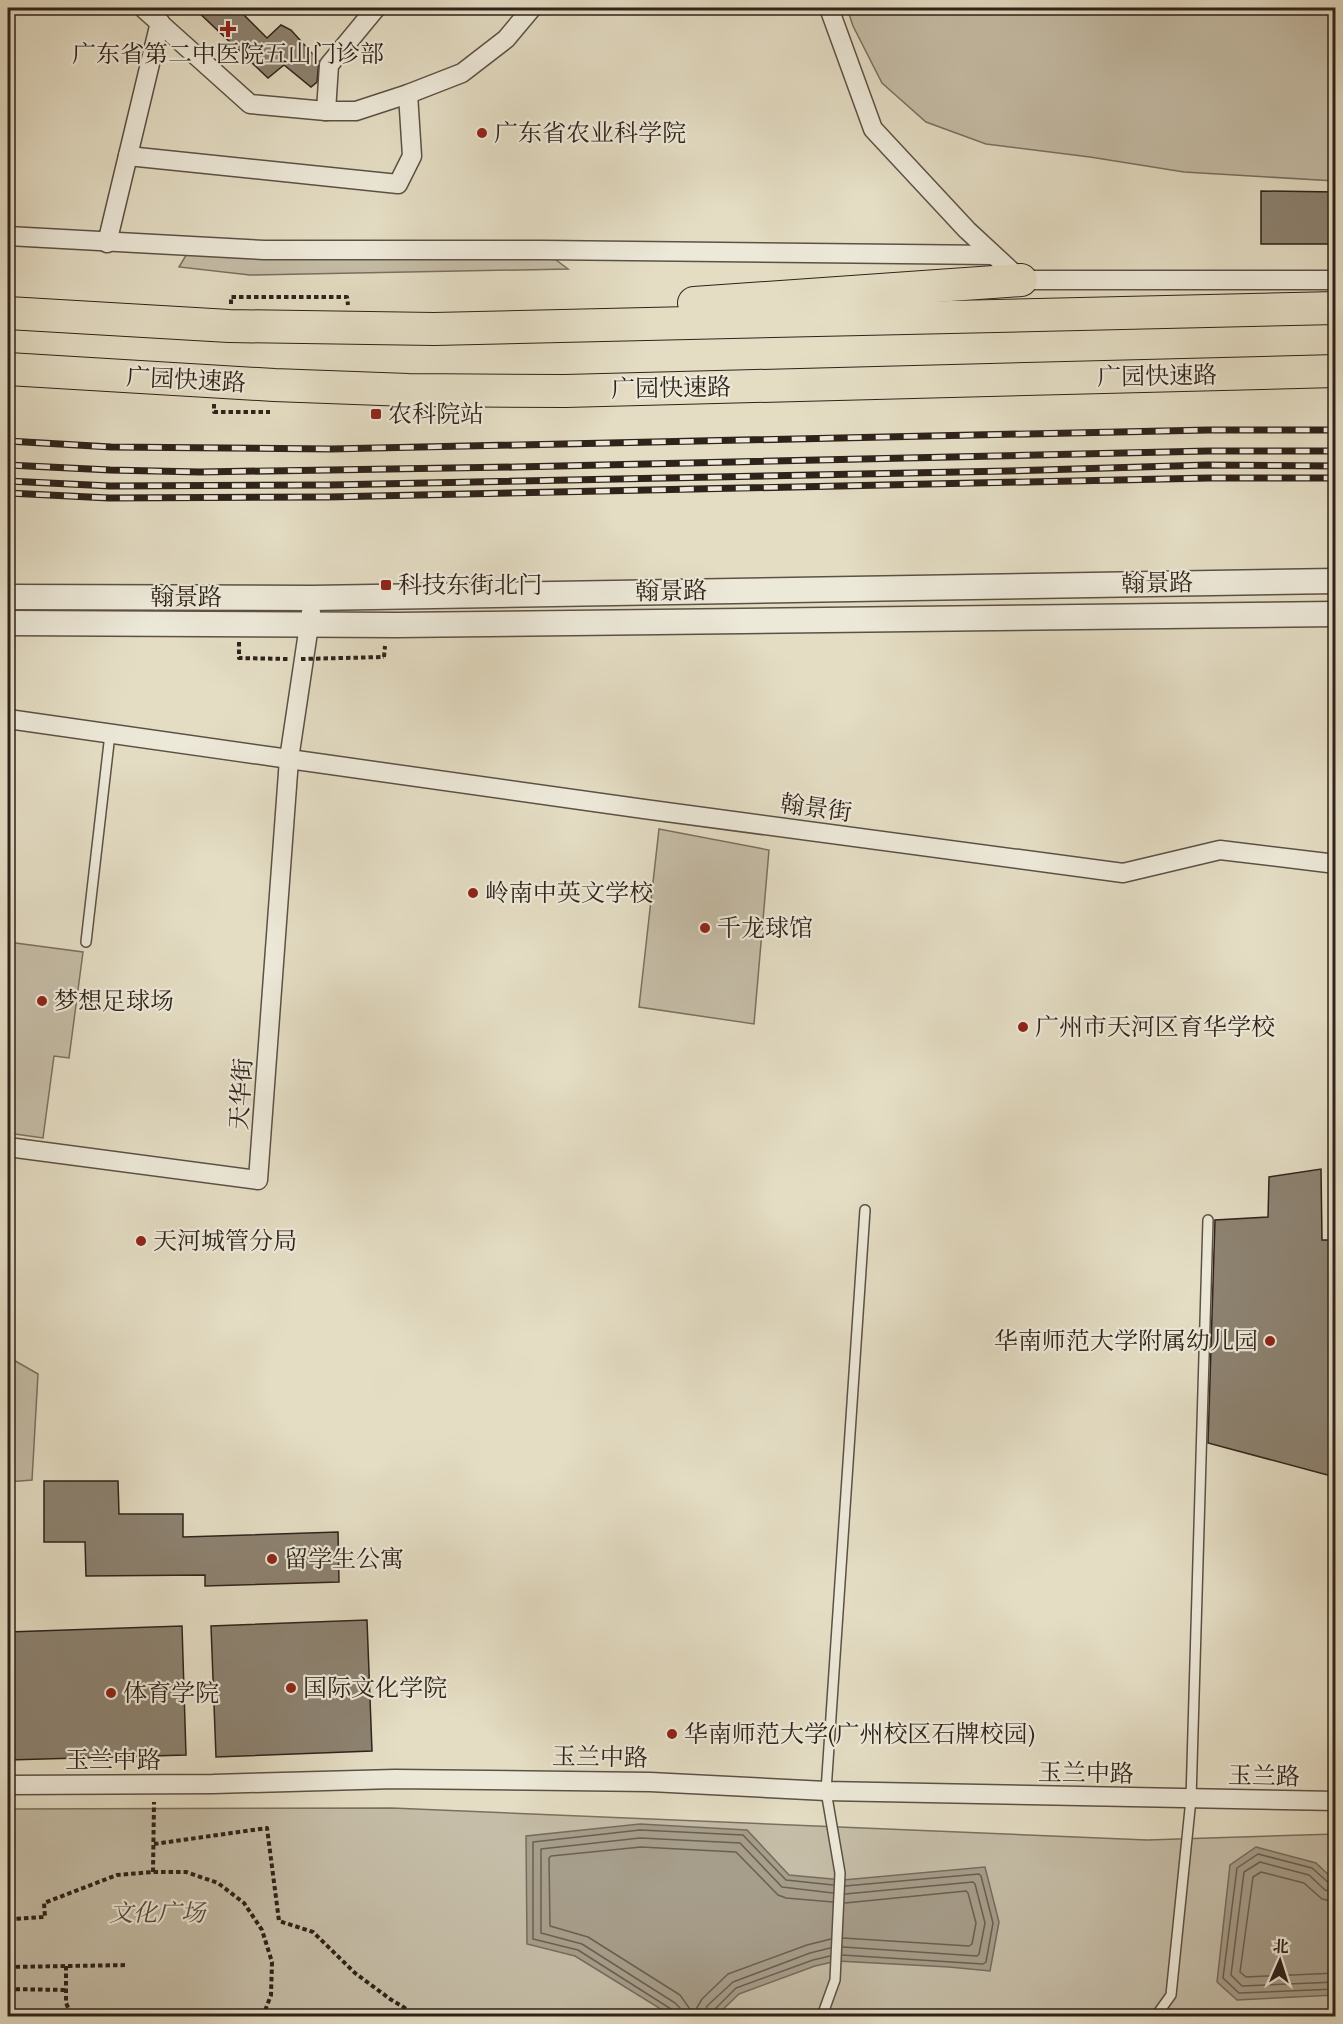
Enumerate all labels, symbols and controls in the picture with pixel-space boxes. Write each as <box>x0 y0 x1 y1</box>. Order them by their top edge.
marker: 广东省第二中医院五山门诊部 <box>219 20 237 38</box>
place label: 广东省第二中医院五山门诊部 <box>72 38 384 69</box>
place label: 广东省农业科学院 <box>494 117 686 148</box>
marker: 广东省农业科学院 <box>475 126 489 140</box>
street label: 广园快速路 <box>1097 359 1217 392</box>
street label: 广园快速路 <box>125 361 247 398</box>
street label: 广园快速路 <box>611 371 731 404</box>
place label: 农科院站 <box>388 398 484 429</box>
marker: 农科院站 <box>369 407 383 421</box>
street label: 翰景路 <box>1121 566 1193 599</box>
place label: 科技东街北门 <box>398 569 542 600</box>
street label: 翰景路 <box>635 574 707 607</box>
marker: 科技东街北门 <box>379 578 393 592</box>
street label: 翰景路 <box>150 581 222 612</box>
street label: 翰景街 <box>778 787 854 828</box>
place label: 岭南中英文学校 <box>485 877 653 908</box>
marker: 岭南中英文学校 <box>466 886 480 900</box>
place label: 千龙球馆 <box>717 912 813 943</box>
marker: 千龙球馆 <box>698 921 712 935</box>
place label: 梦想足球场 <box>54 985 174 1016</box>
marker: 梦想足球场 <box>35 994 49 1008</box>
place label: 广州市天河区育华学校 <box>1035 1011 1275 1042</box>
marker: 广州市天河区育华学校 <box>1016 1020 1030 1034</box>
street label: 天华街 <box>223 1057 258 1131</box>
place label: 天河城管分局 <box>153 1225 297 1256</box>
marker: 天河城管分局 <box>134 1234 148 1248</box>
place label: 华南师范大学附属幼儿园 <box>994 1325 1258 1356</box>
marker: 华南师范大学附属幼儿园 <box>1263 1334 1277 1348</box>
place label: 留学生公寓 <box>284 1543 404 1574</box>
marker: 留学生公寓 <box>265 1552 279 1566</box>
place label: 国际文化学院 <box>303 1672 447 1703</box>
place label: 体育学院 <box>123 1677 219 1708</box>
marker: 国际文化学院 <box>284 1681 298 1695</box>
marker: 体育学院 <box>104 1686 118 1700</box>
place label: 华南师范大学(广州校区石牌校园) <box>684 1718 1035 1749</box>
marker: 华南师范大学(广州校区石牌校园) <box>665 1727 679 1741</box>
street label: 玉兰中路 <box>552 1740 648 1773</box>
street label: 玉兰中路 <box>65 1744 161 1775</box>
street label: 玉兰中路 <box>1038 1756 1134 1789</box>
street label: 玉兰路 <box>1228 1759 1300 1792</box>
park label: 文化广场 <box>109 1897 207 1928</box>
north arrow <box>1250 1931 1310 1991</box>
text: 北 <box>1272 1936 1289 1957</box>

